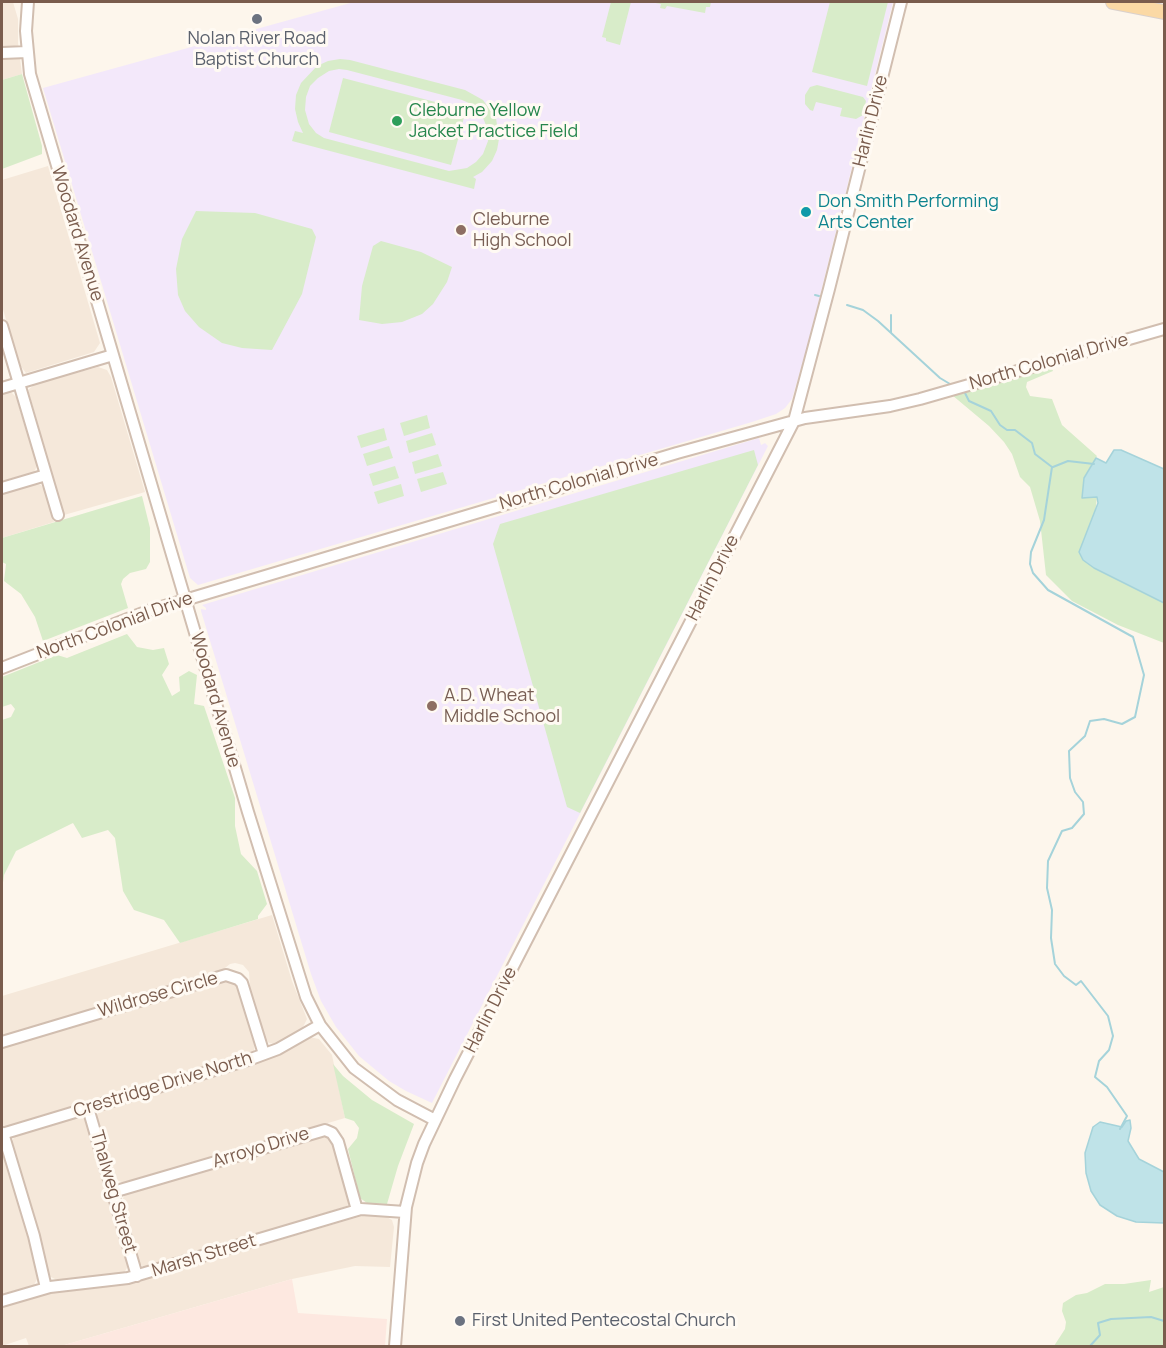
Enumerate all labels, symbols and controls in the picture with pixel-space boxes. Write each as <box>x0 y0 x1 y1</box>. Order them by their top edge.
marker: Nolan River Road Baptist Church <box>250 12 264 26</box>
place label: Nolan River Road Baptist Church <box>187 28 327 70</box>
street label: Harlin Drive <box>849 73 893 169</box>
place label: Cleburne Yellow Jacket Practice Field <box>409 100 578 142</box>
marker: Cleburne Yellow Jacket Practice Field <box>390 114 404 128</box>
street label: Woodard Avenue <box>46 164 108 304</box>
place label: Don Smith Performing Arts Center <box>818 191 999 234</box>
marker: Don Smith Performing Arts Center <box>799 205 813 219</box>
place label: Cleburne High School <box>473 209 572 252</box>
marker: Cleburne High School <box>454 223 468 237</box>
street label: North Colonial Drive <box>967 329 1131 395</box>
street label: North Colonial Drive <box>497 449 661 515</box>
street label: Harlin Drive <box>682 531 744 625</box>
street label: North Colonial Drive <box>34 588 196 664</box>
street label: Woodard Avenue <box>185 630 245 770</box>
place label: A.D. Wheat Middle School <box>444 685 560 728</box>
marker: A.D. Wheat Middle School <box>425 699 439 713</box>
street label: Harlin Drive <box>460 963 522 1057</box>
street label: Wildrose Circle <box>96 968 220 1022</box>
street label: Crestridge Drive North <box>71 1048 255 1122</box>
street label: Arroyo Drive <box>210 1123 312 1173</box>
street label: Thalweg Street <box>85 1128 141 1256</box>
street label: Marsh Street <box>149 1230 259 1282</box>
place label: First United Pentecostal Church <box>472 1310 736 1332</box>
marker: First United Pentecostal Church <box>453 1314 467 1328</box>

